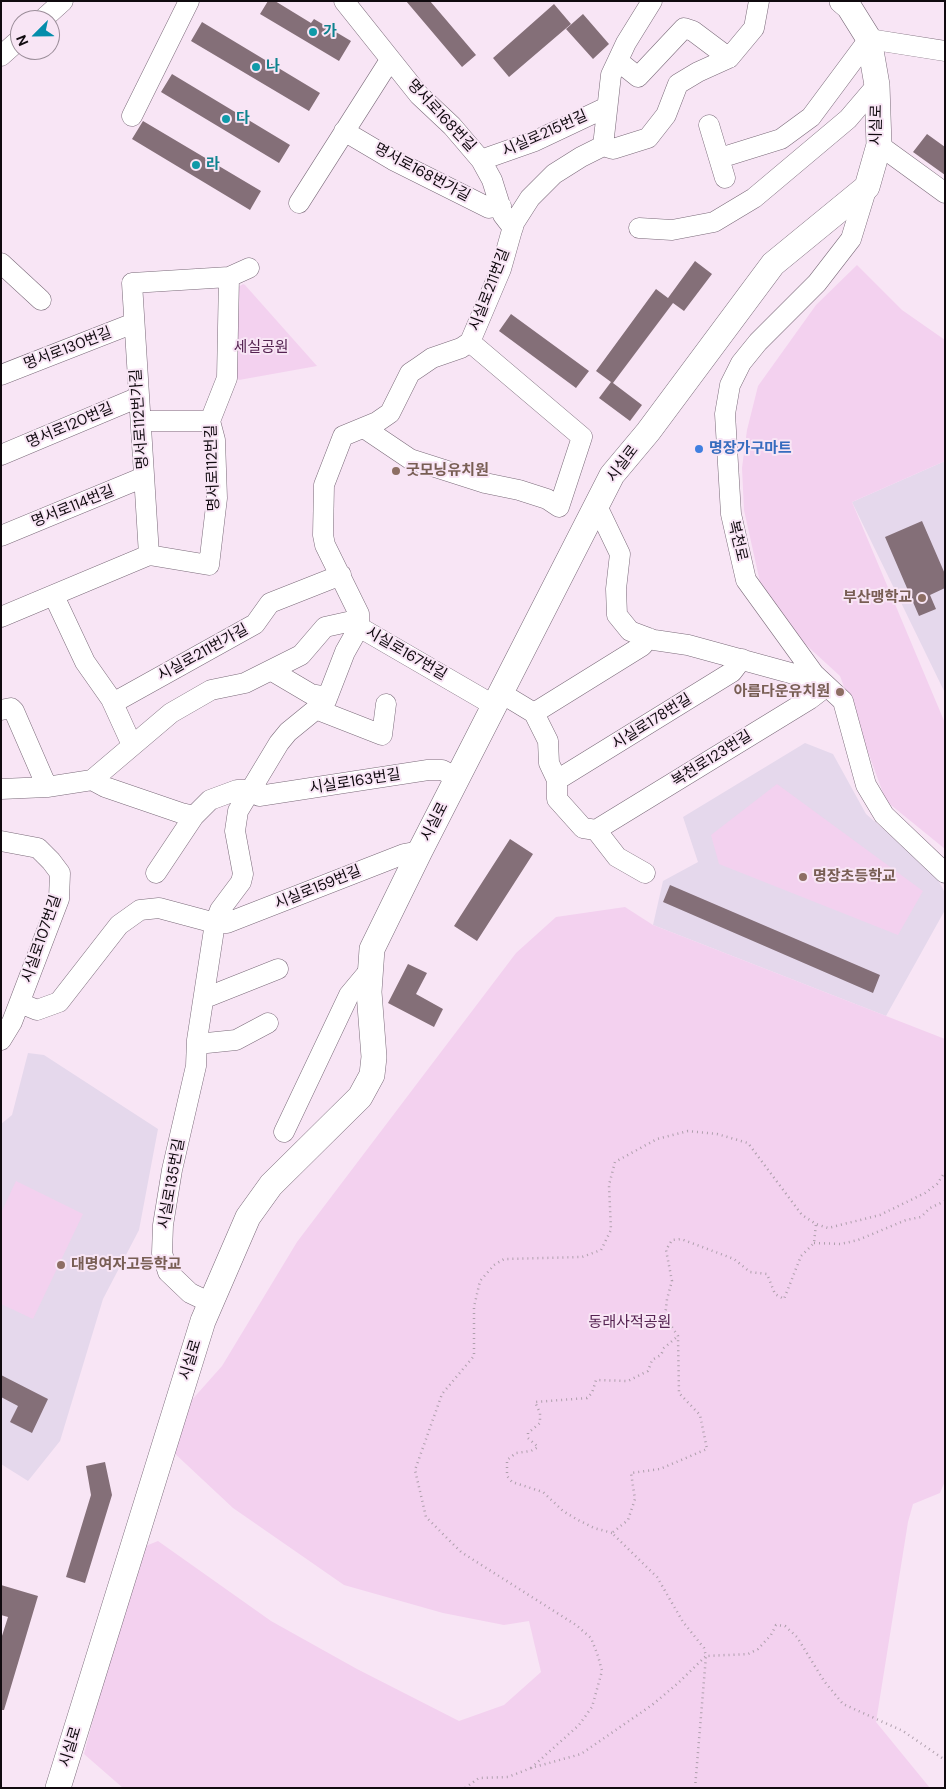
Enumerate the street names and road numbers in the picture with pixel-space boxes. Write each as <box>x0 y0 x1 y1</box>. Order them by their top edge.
street label: 명서로168번길 <box>403 76 479 156</box>
street label: 시실로 <box>868 104 886 146</box>
street label: 시실로215번길 <box>500 107 590 161</box>
street label: 명서로168번가길 <box>371 140 473 206</box>
street label: 시실로211번길 <box>466 246 514 334</box>
street label: 명서로130번길 <box>21 324 115 374</box>
street label: 명서로112번가길 <box>128 368 152 470</box>
street label: 명서로120번길 <box>24 400 116 452</box>
street label: 명서로112번길 <box>202 424 224 512</box>
street label: 시실로 <box>603 442 643 486</box>
street label: 명서로114번길 <box>29 482 117 532</box>
street label: 복천로 <box>724 519 750 563</box>
street label: 시실로211번가길 <box>155 621 251 685</box>
street label: 시실로167번길 <box>362 624 450 684</box>
street label: 시실로178번길 <box>609 690 695 754</box>
street label: 복천로123번길 <box>669 727 755 791</box>
street label: 시실로163번길 <box>308 766 402 798</box>
street label: 시실로 <box>418 799 452 845</box>
street label: 시실로159번길 <box>272 862 364 914</box>
street label: 시실로107번길 <box>19 893 65 985</box>
street label: 시실로135번길 <box>155 1137 189 1231</box>
street label: 시실로 <box>176 1338 206 1382</box>
street label: 시실로 <box>56 1725 86 1769</box>

